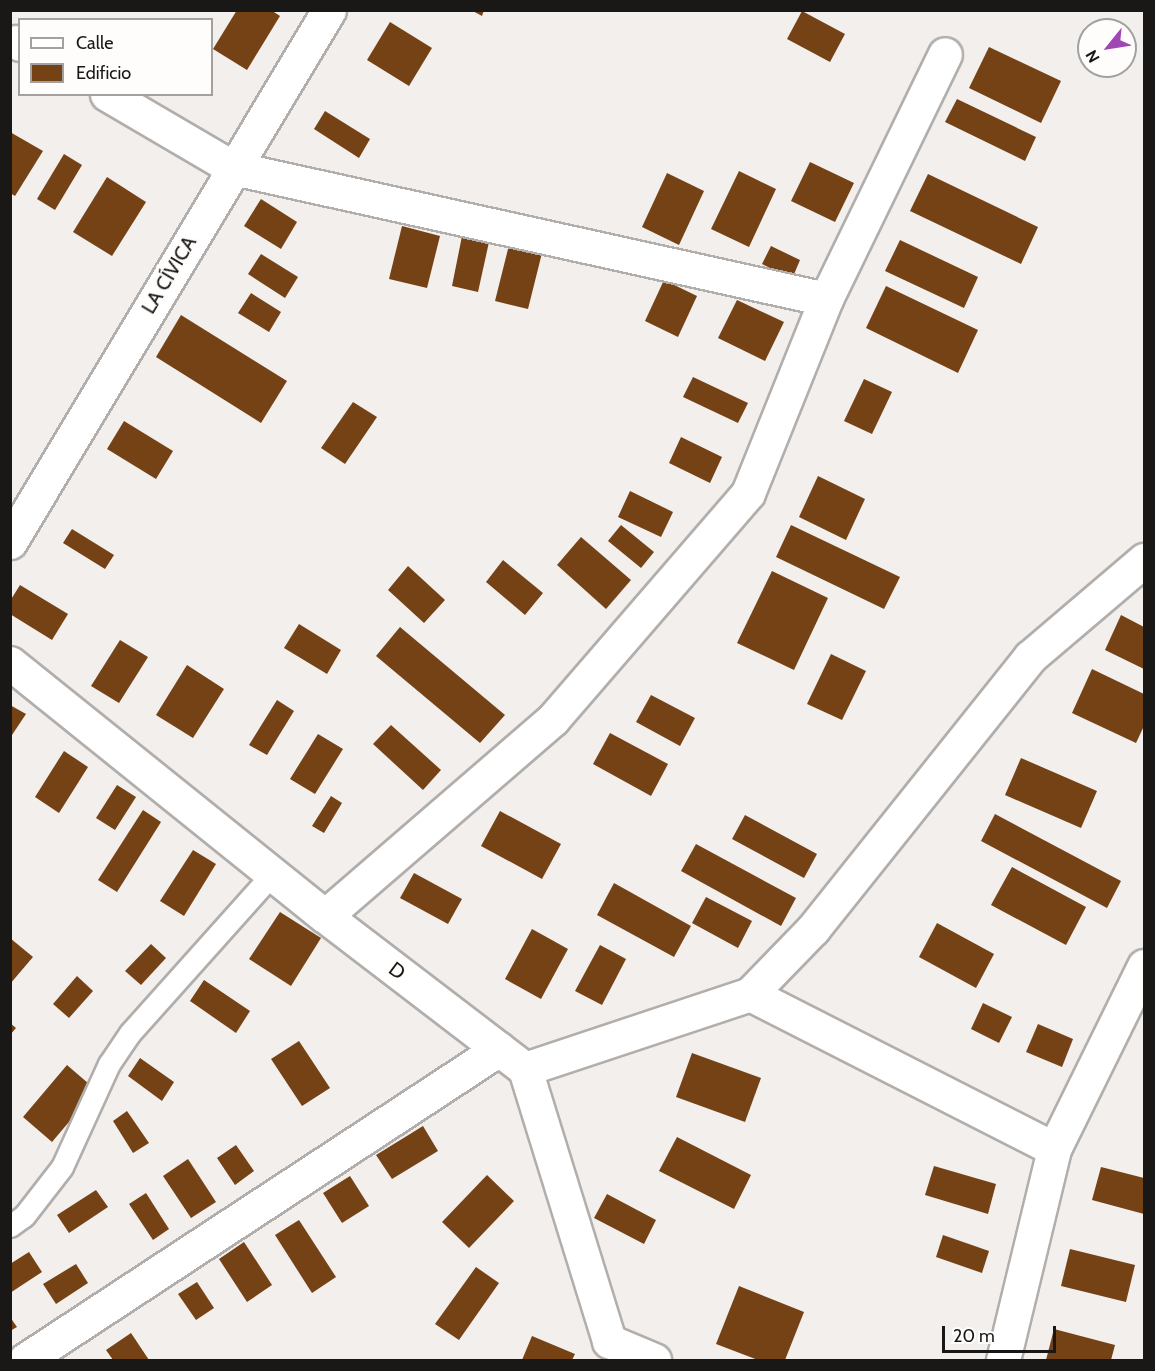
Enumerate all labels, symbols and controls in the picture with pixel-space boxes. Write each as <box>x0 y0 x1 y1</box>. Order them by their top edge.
legend <box>18 18 213 96</box>
north arrow <box>1077 18 1137 78</box>
text: Calle <box>76 32 113 54</box>
text: N <box>1082 47 1104 66</box>
text: Edificio <box>76 62 131 84</box>
street label: LA CÍVICA <box>137 232 201 318</box>
street label: D <box>384 957 410 985</box>
scale bar <box>945 1314 1059 1352</box>
text: 20 m <box>953 1325 995 1347</box>

